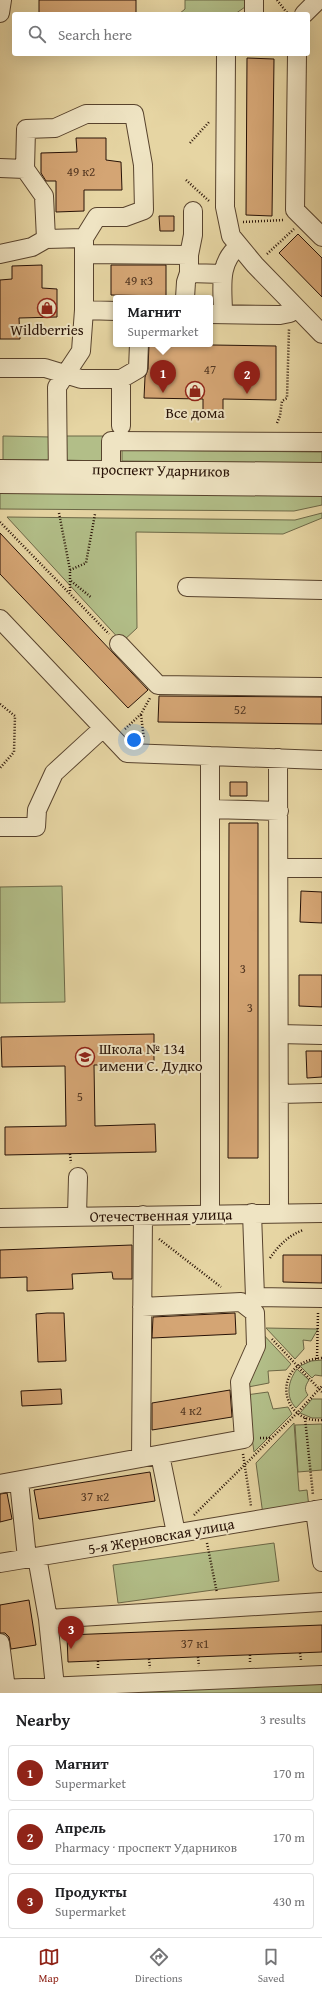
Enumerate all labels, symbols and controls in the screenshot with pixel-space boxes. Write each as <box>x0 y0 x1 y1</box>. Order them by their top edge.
search box <box>12 12 310 56</box>
icon: search <box>26 23 48 45</box>
text: Search here <box>58 24 132 45</box>
house number: 49 к2 <box>67 162 95 181</box>
house number: 49 к3 <box>125 271 153 290</box>
popup <box>113 295 213 347</box>
shop icon: Wildberries <box>36 297 58 319</box>
text: Магнит <box>127 301 181 322</box>
place label: Wildberries <box>10 319 84 340</box>
text: Supermarket <box>127 322 199 341</box>
pin: 1 <box>150 360 176 393</box>
house number: 47 <box>204 360 216 379</box>
pin: 2 <box>234 361 260 394</box>
shop icon: Все дома <box>184 380 206 402</box>
place label: Все дома <box>165 402 225 423</box>
street label: проспект Ударников <box>92 458 230 482</box>
house number: 52 <box>234 700 246 719</box>
your location <box>124 730 144 750</box>
house number: 3 <box>240 959 246 978</box>
house number: 3 <box>247 998 253 1017</box>
place label: Школа № 134 имени С. Дудко <box>99 1038 203 1076</box>
school or university icon: Школа № 134 имени С. Дудко <box>74 1046 96 1068</box>
house number: 5 <box>77 1087 83 1106</box>
street label: Отечественная улица <box>90 1203 233 1227</box>
house number: 4 к2 <box>180 1401 202 1420</box>
house number: 37 к2 <box>81 1487 109 1506</box>
street label: 5-я Жерновская улица <box>86 1513 237 1559</box>
pin: 3 <box>58 1616 84 1649</box>
house number: 37 к1 <box>181 1634 209 1653</box>
text: Nearby <box>16 1707 70 1732</box>
text: 3 results <box>260 1710 306 1729</box>
text: Магнит <box>55 1753 109 1774</box>
text: 1 <box>27 1764 33 1783</box>
text: 170 m <box>273 1764 305 1783</box>
text: Supermarket <box>55 1774 126 1793</box>
text: Апрель <box>55 1817 106 1838</box>
text: 2 <box>27 1828 33 1847</box>
text: 170 m <box>273 1828 305 1847</box>
text: Pharmacy · проспект Ударников <box>55 1838 237 1857</box>
text: Продукты <box>55 1881 127 1902</box>
text: 3 <box>27 1892 33 1911</box>
text: 430 m <box>273 1892 305 1911</box>
text: Supermarket <box>55 1902 126 1921</box>
tab: Map <box>38 1946 60 1986</box>
tab: Directions <box>135 1946 182 1986</box>
tab: Saved <box>258 1946 284 1986</box>

